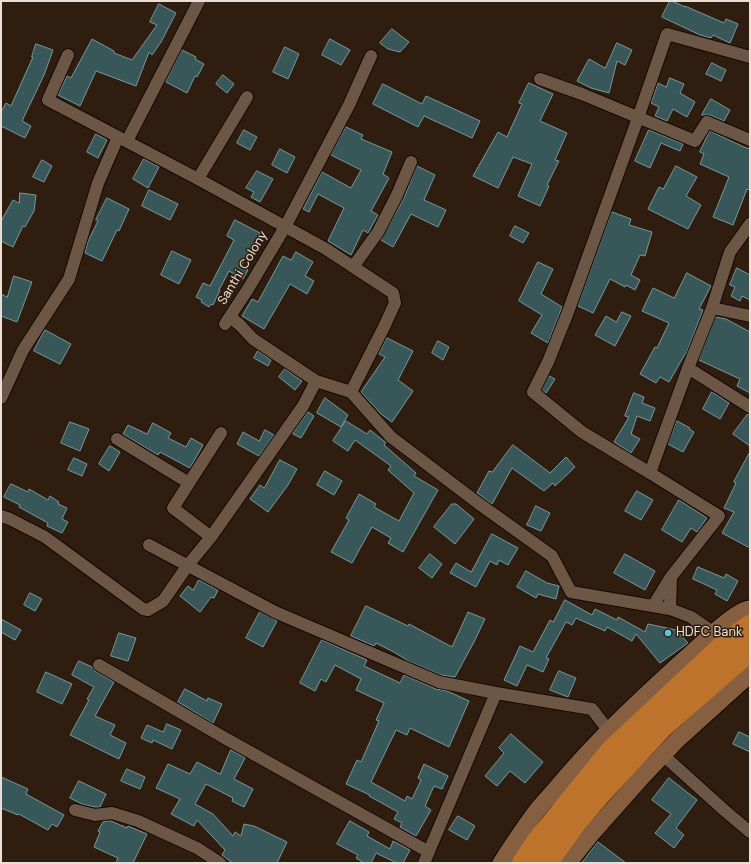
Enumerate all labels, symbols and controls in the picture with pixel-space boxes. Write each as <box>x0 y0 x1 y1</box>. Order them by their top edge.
street label: Santhi Colony <box>215 228 271 308</box>
place label: HDFC Bank <box>676 625 742 641</box>
marker: HDFC Bank <box>663 628 673 638</box>

